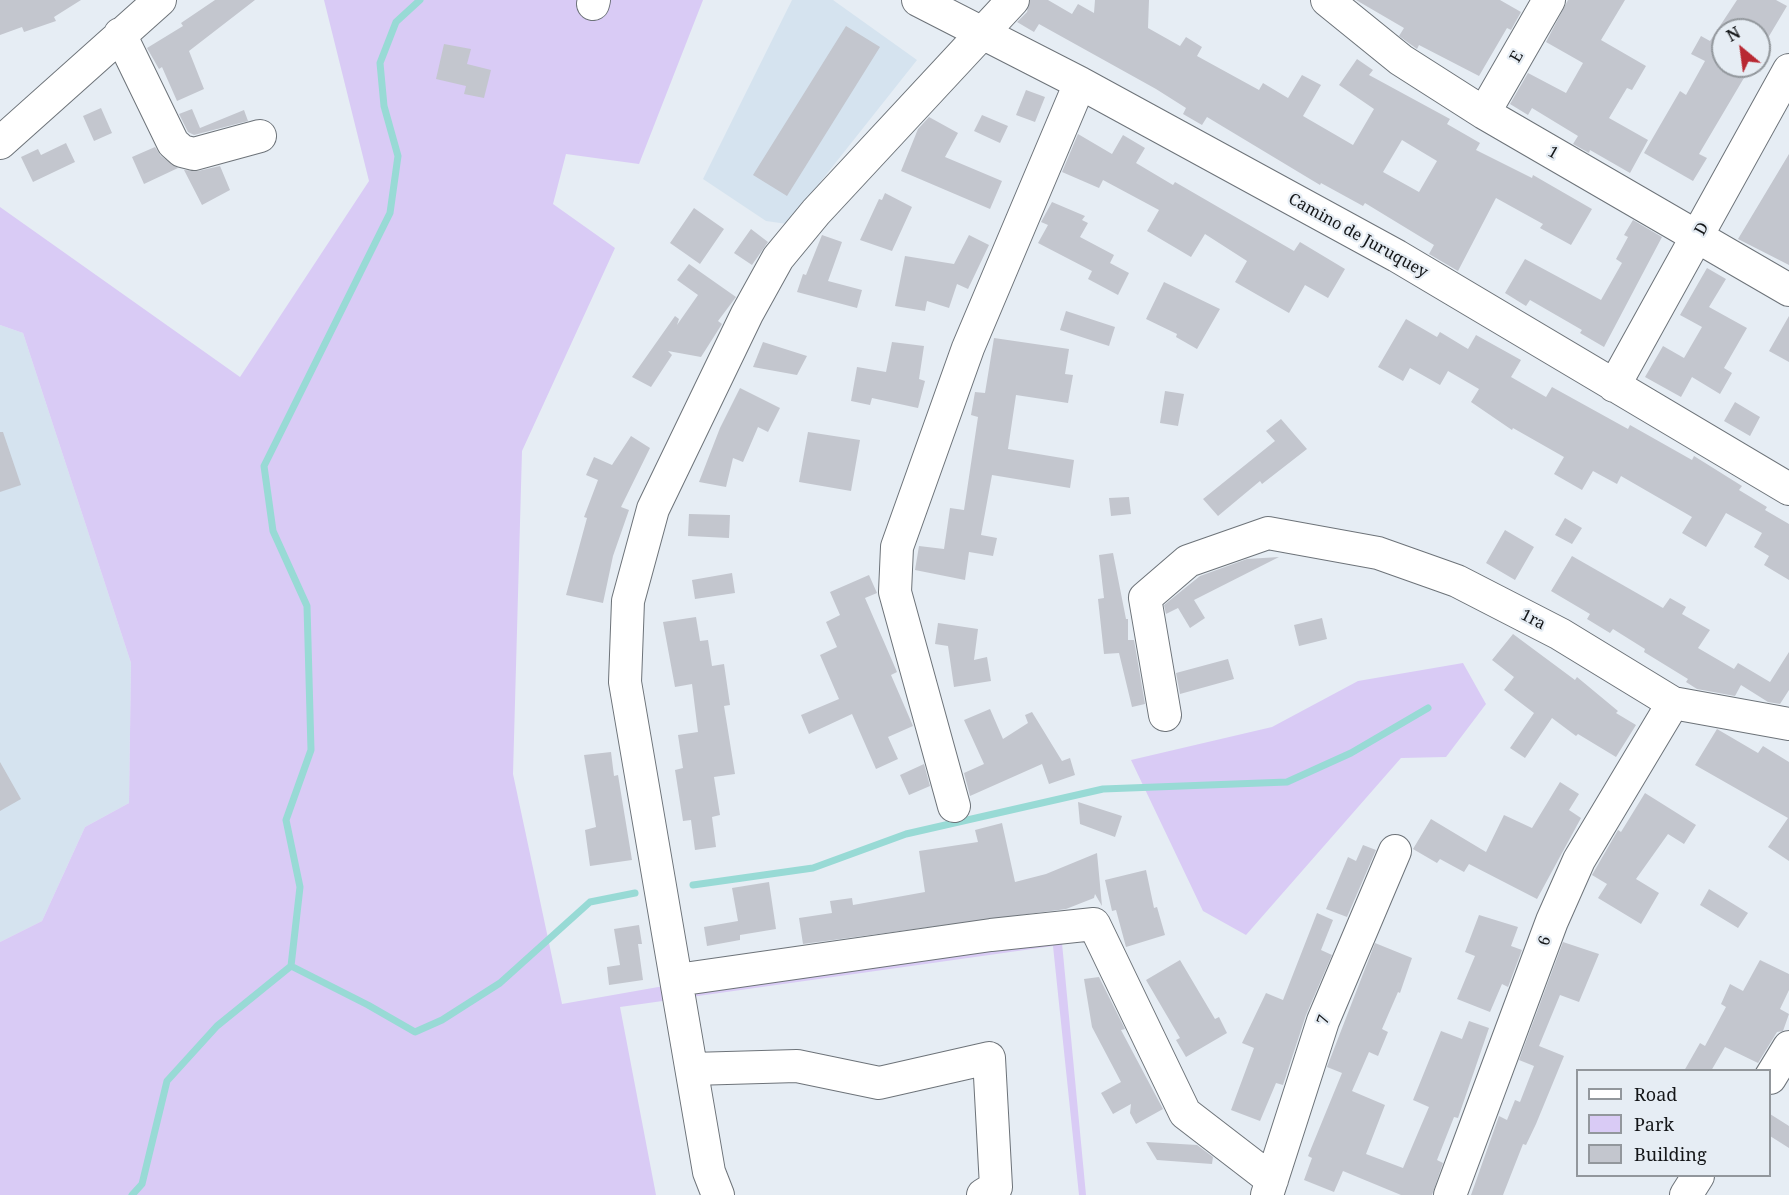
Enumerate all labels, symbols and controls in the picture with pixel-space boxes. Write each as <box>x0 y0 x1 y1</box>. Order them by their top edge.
north arrow <box>1711 18 1771 78</box>
text: N <box>1722 21 1744 47</box>
street label: E <box>1506 48 1528 66</box>
street label: 1 <box>1544 142 1562 164</box>
street label: Camino de Juruquey <box>1285 190 1431 282</box>
street label: D <box>1691 219 1713 239</box>
street label: 1ra <box>1517 606 1549 634</box>
street label: 6 <box>1534 934 1556 948</box>
street label: 7 <box>1313 1013 1335 1027</box>
legend <box>1576 1069 1771 1177</box>
text: Road <box>1634 1082 1677 1106</box>
text: Park <box>1634 1112 1674 1136</box>
text: Building <box>1634 1142 1707 1166</box>

